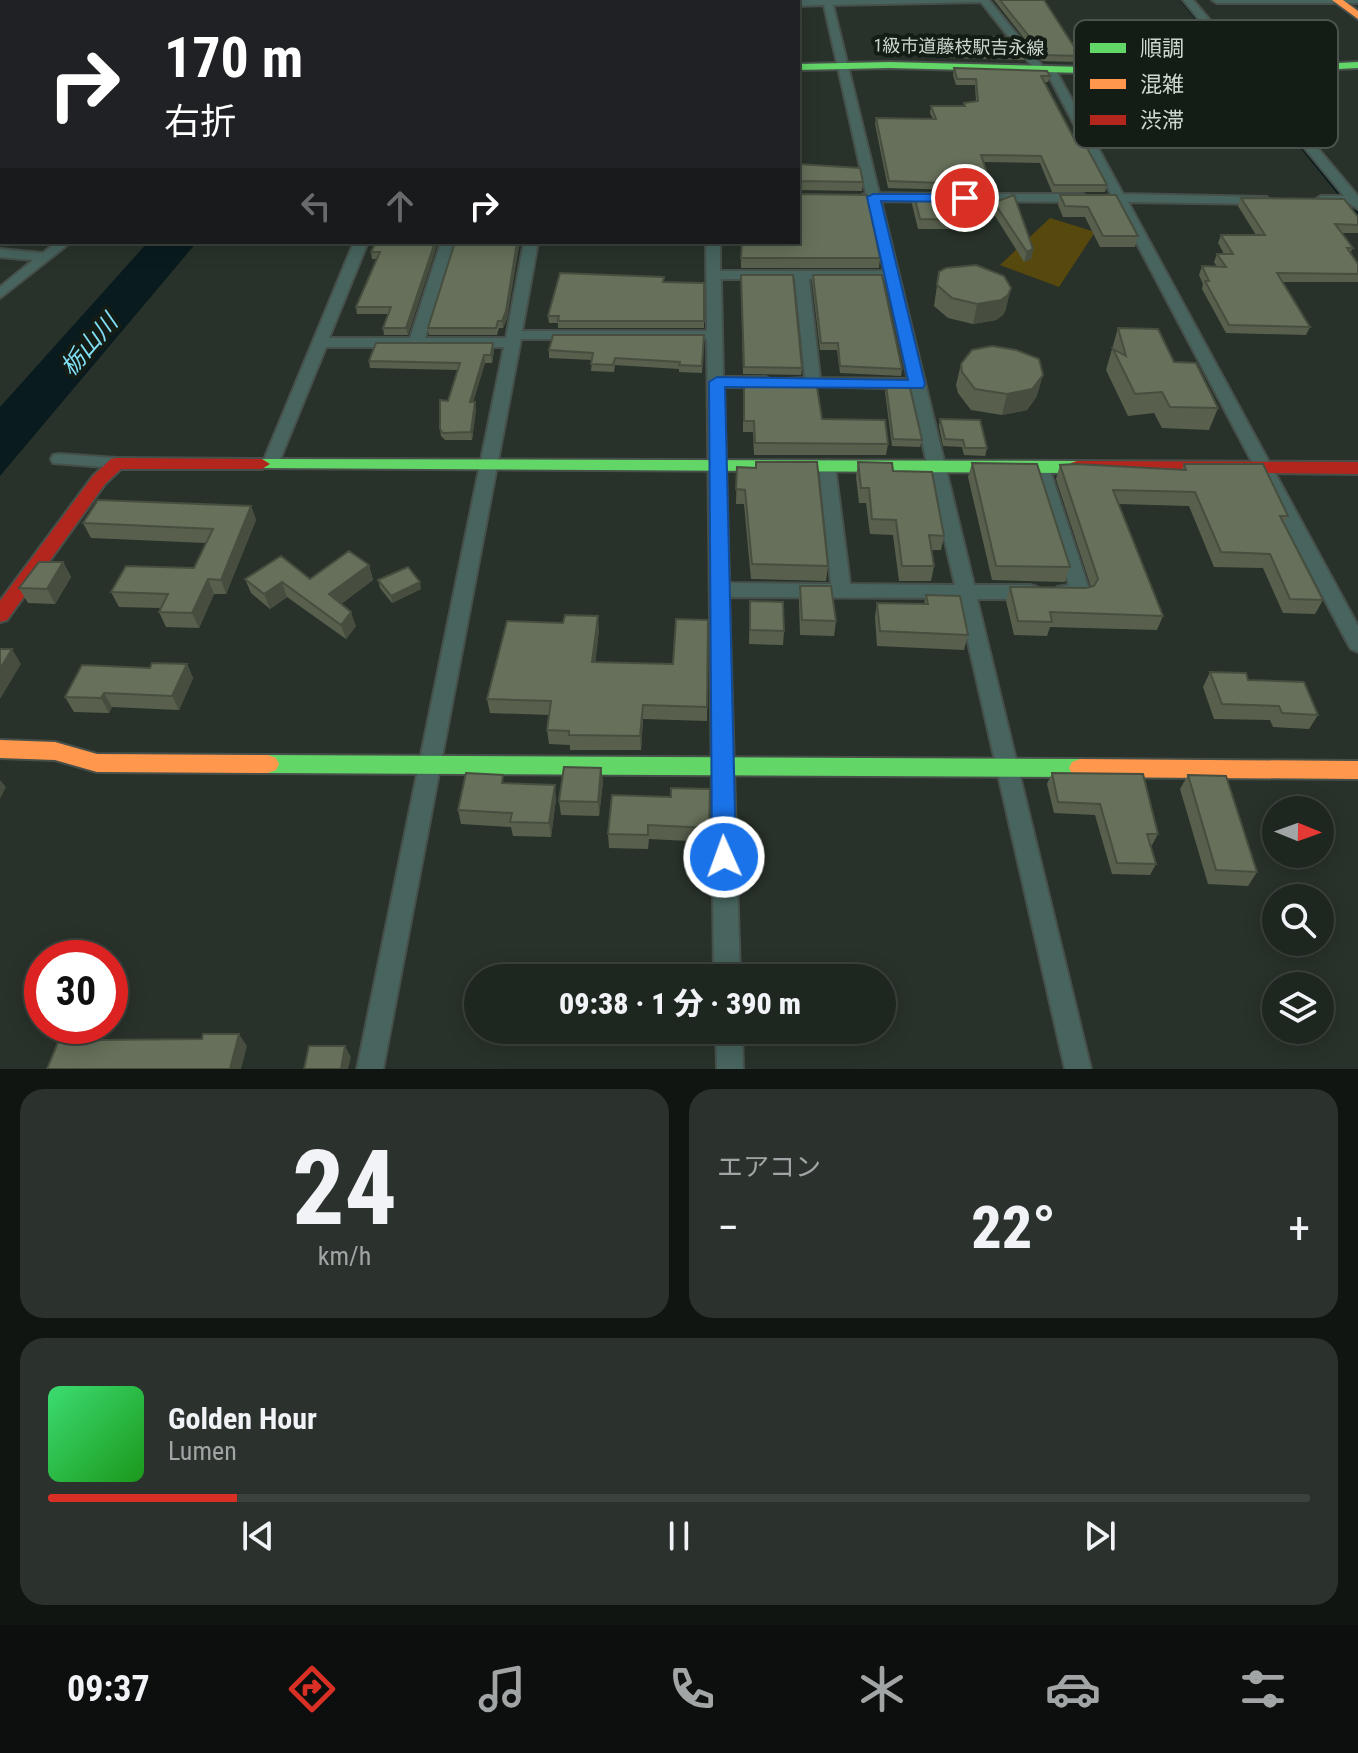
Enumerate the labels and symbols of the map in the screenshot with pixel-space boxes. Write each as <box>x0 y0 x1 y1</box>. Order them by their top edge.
legend <box>1074 20 1338 148</box>
street label: 1級市道藤枝駅吉永線 <box>873 35 1045 58</box>
text: 順調 <box>1140 36 1184 61</box>
text: 混雑 <box>1140 72 1184 97</box>
text: 渋滞 <box>1140 108 1184 133</box>
pin <box>931 164 999 232</box>
water label: 栃山川 <box>55 306 125 381</box>
north arrow <box>1262 796 1334 868</box>
position arrow <box>682 815 766 899</box>
speed limit sign: 30 <box>24 940 128 1044</box>

